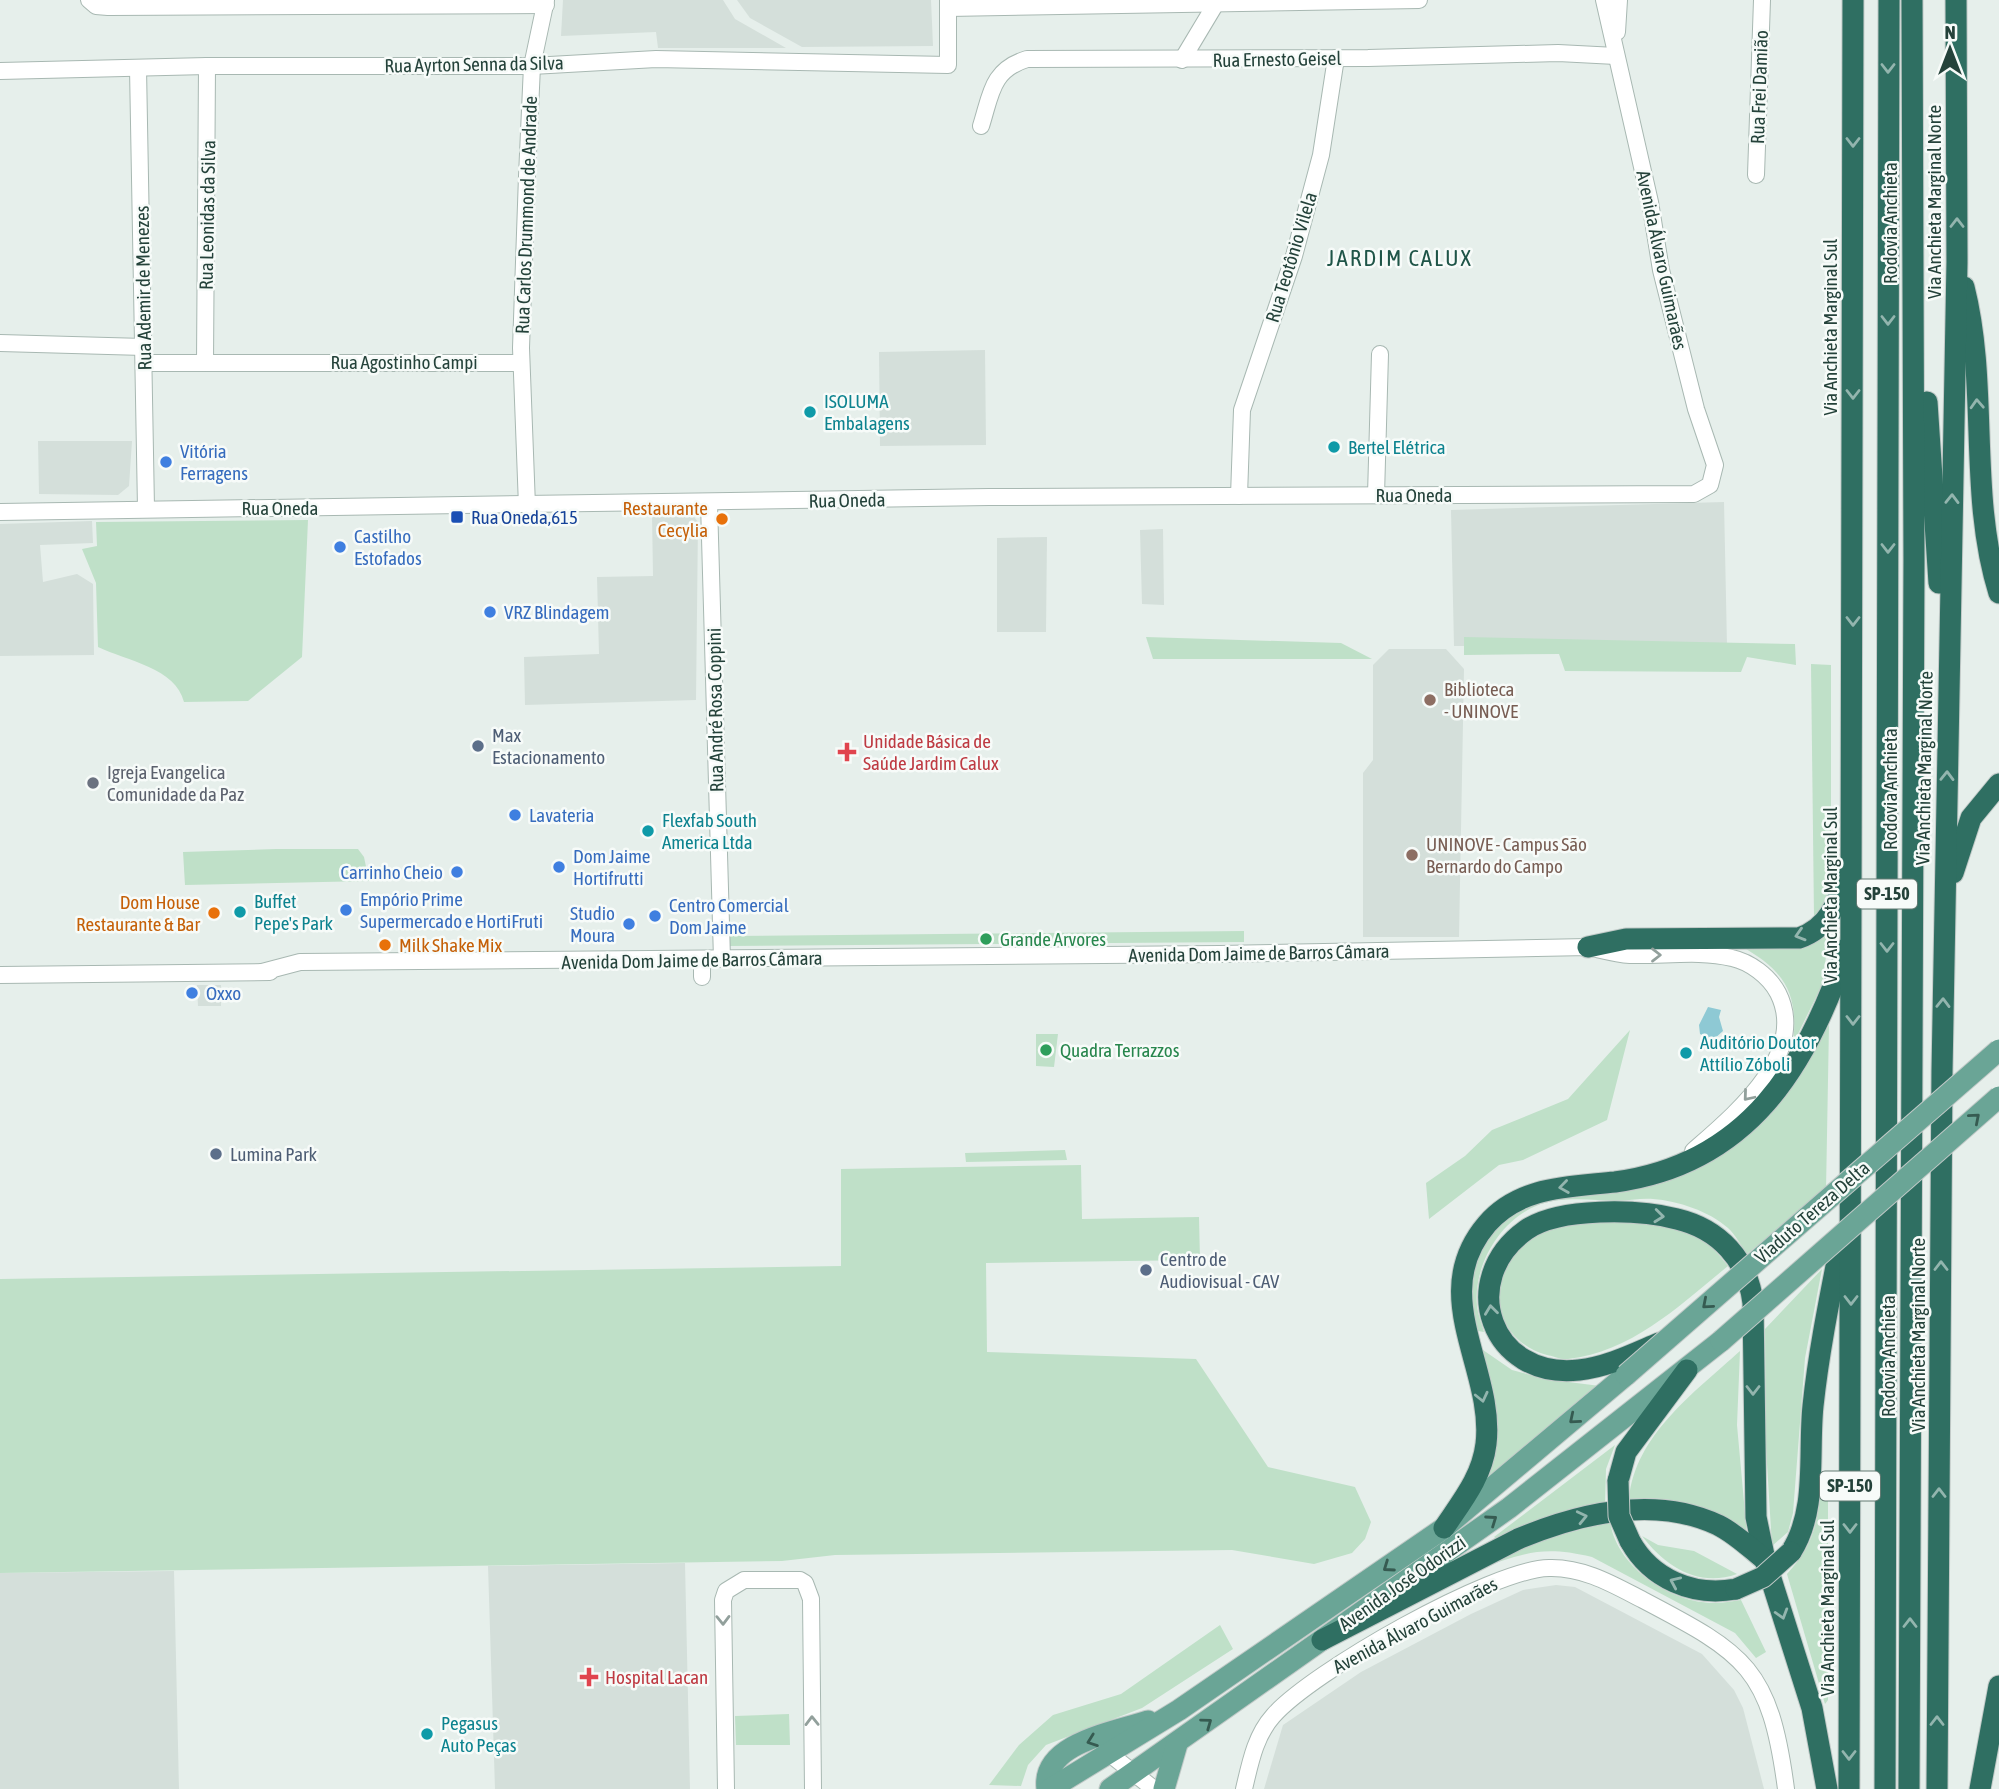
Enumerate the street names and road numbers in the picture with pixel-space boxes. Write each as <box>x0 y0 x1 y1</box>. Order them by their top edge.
street label: Rua Frei Damião <box>1746 30 1772 144</box>
street label: Rua Ernesto Geisel <box>1213 47 1341 71</box>
street label: Rua Ayrton Senna da Silva <box>384 51 564 77</box>
street label: Rua Carlos Drummond de Andrade <box>511 96 541 334</box>
street label: Via Anchieta Marginal Norte <box>1923 105 1945 299</box>
street label: Rua Leonidas da Silva <box>195 140 219 290</box>
street label: Rodovia Anchieta <box>1879 162 1901 284</box>
street label: Avenida Álvaro Guimarães <box>1632 168 1692 352</box>
street label: Rua Teotônio Vilela <box>1261 189 1321 325</box>
street label: Rua Ademir de Menezes <box>131 205 155 371</box>
street label: Via Anchieta Marginal Sul <box>1819 239 1841 415</box>
street label: Rua Agostinho Campi <box>330 351 478 373</box>
street label: Rua Oneda <box>1376 484 1452 506</box>
street label: Rua Oneda <box>808 488 886 512</box>
street label: Rua Oneda <box>242 497 318 519</box>
street label: Rua André Rosa Coppini <box>703 628 727 792</box>
street label: Via Anchieta Marginal Norte <box>1911 671 1937 865</box>
street label: Rodovia Anchieta <box>1879 728 1901 850</box>
street label: Via Anchieta Marginal Sul <box>1819 807 1841 983</box>
road number: SP-150 <box>1857 880 1917 908</box>
street label: Avenida Dom Jaime de Barros Câmara <box>1128 940 1390 966</box>
street label: Avenida Dom Jaime de Barros Câmara <box>561 947 823 973</box>
street label: Viaduto Tereza Delta <box>1750 1156 1874 1268</box>
street label: Via Anchieta Marginal Norte <box>1907 1238 1929 1432</box>
street label: Rodovia Anchieta <box>1877 1295 1899 1417</box>
road number: SP-150 <box>1820 1471 1880 1500</box>
street label: Via Anchieta Marginal Sul <box>1816 1520 1838 1696</box>
street label: Avenida José Odorizzi <box>1334 1531 1470 1635</box>
street label: Avenida Álvaro Guimarães <box>1329 1572 1501 1678</box>

